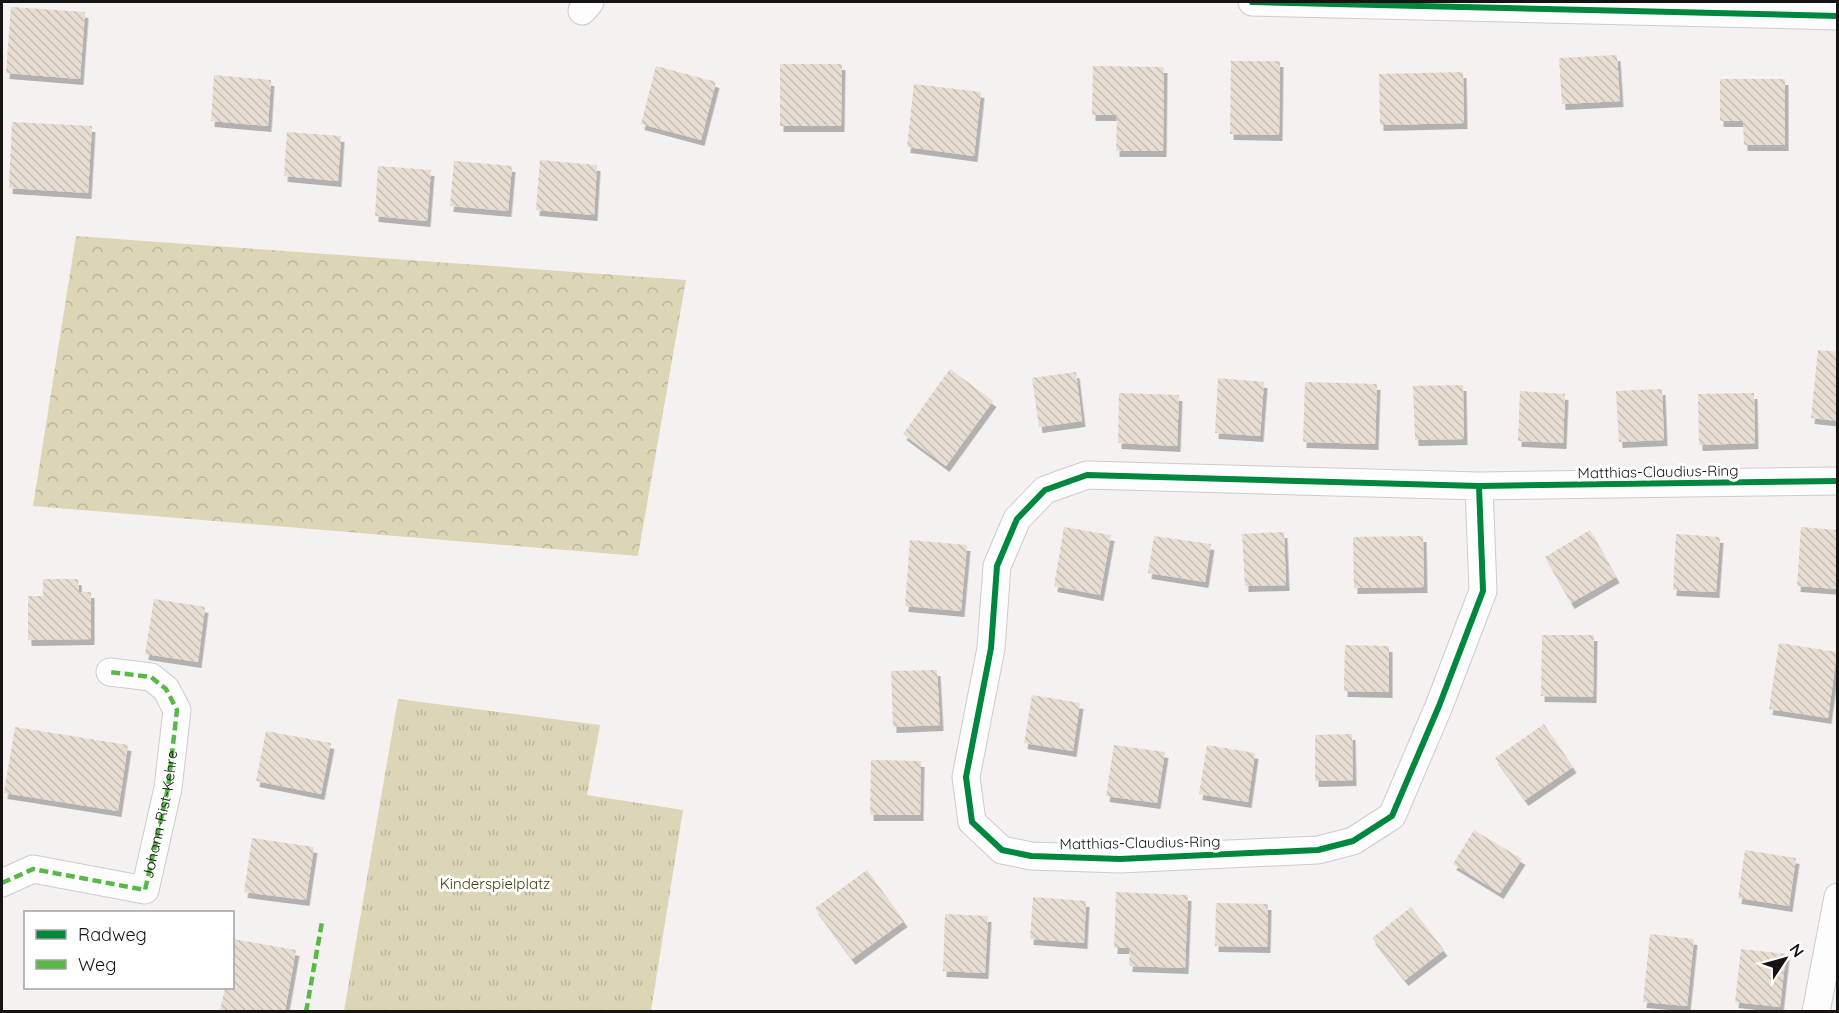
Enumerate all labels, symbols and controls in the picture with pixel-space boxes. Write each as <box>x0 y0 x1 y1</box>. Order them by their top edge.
street label: Matthias-Claudius-Ring <box>1577 461 1739 482</box>
street label: Johann-Rist-Kehre <box>138 749 181 881</box>
street label: Matthias-Claudius-Ring <box>1059 832 1221 853</box>
park label: Kinderspielplatz <box>440 874 550 893</box>
legend <box>24 911 234 989</box>
text: Radweg <box>78 923 147 946</box>
north arrow <box>1755 929 1815 989</box>
text: N <box>1786 940 1809 961</box>
text: Weg <box>78 953 116 976</box>

